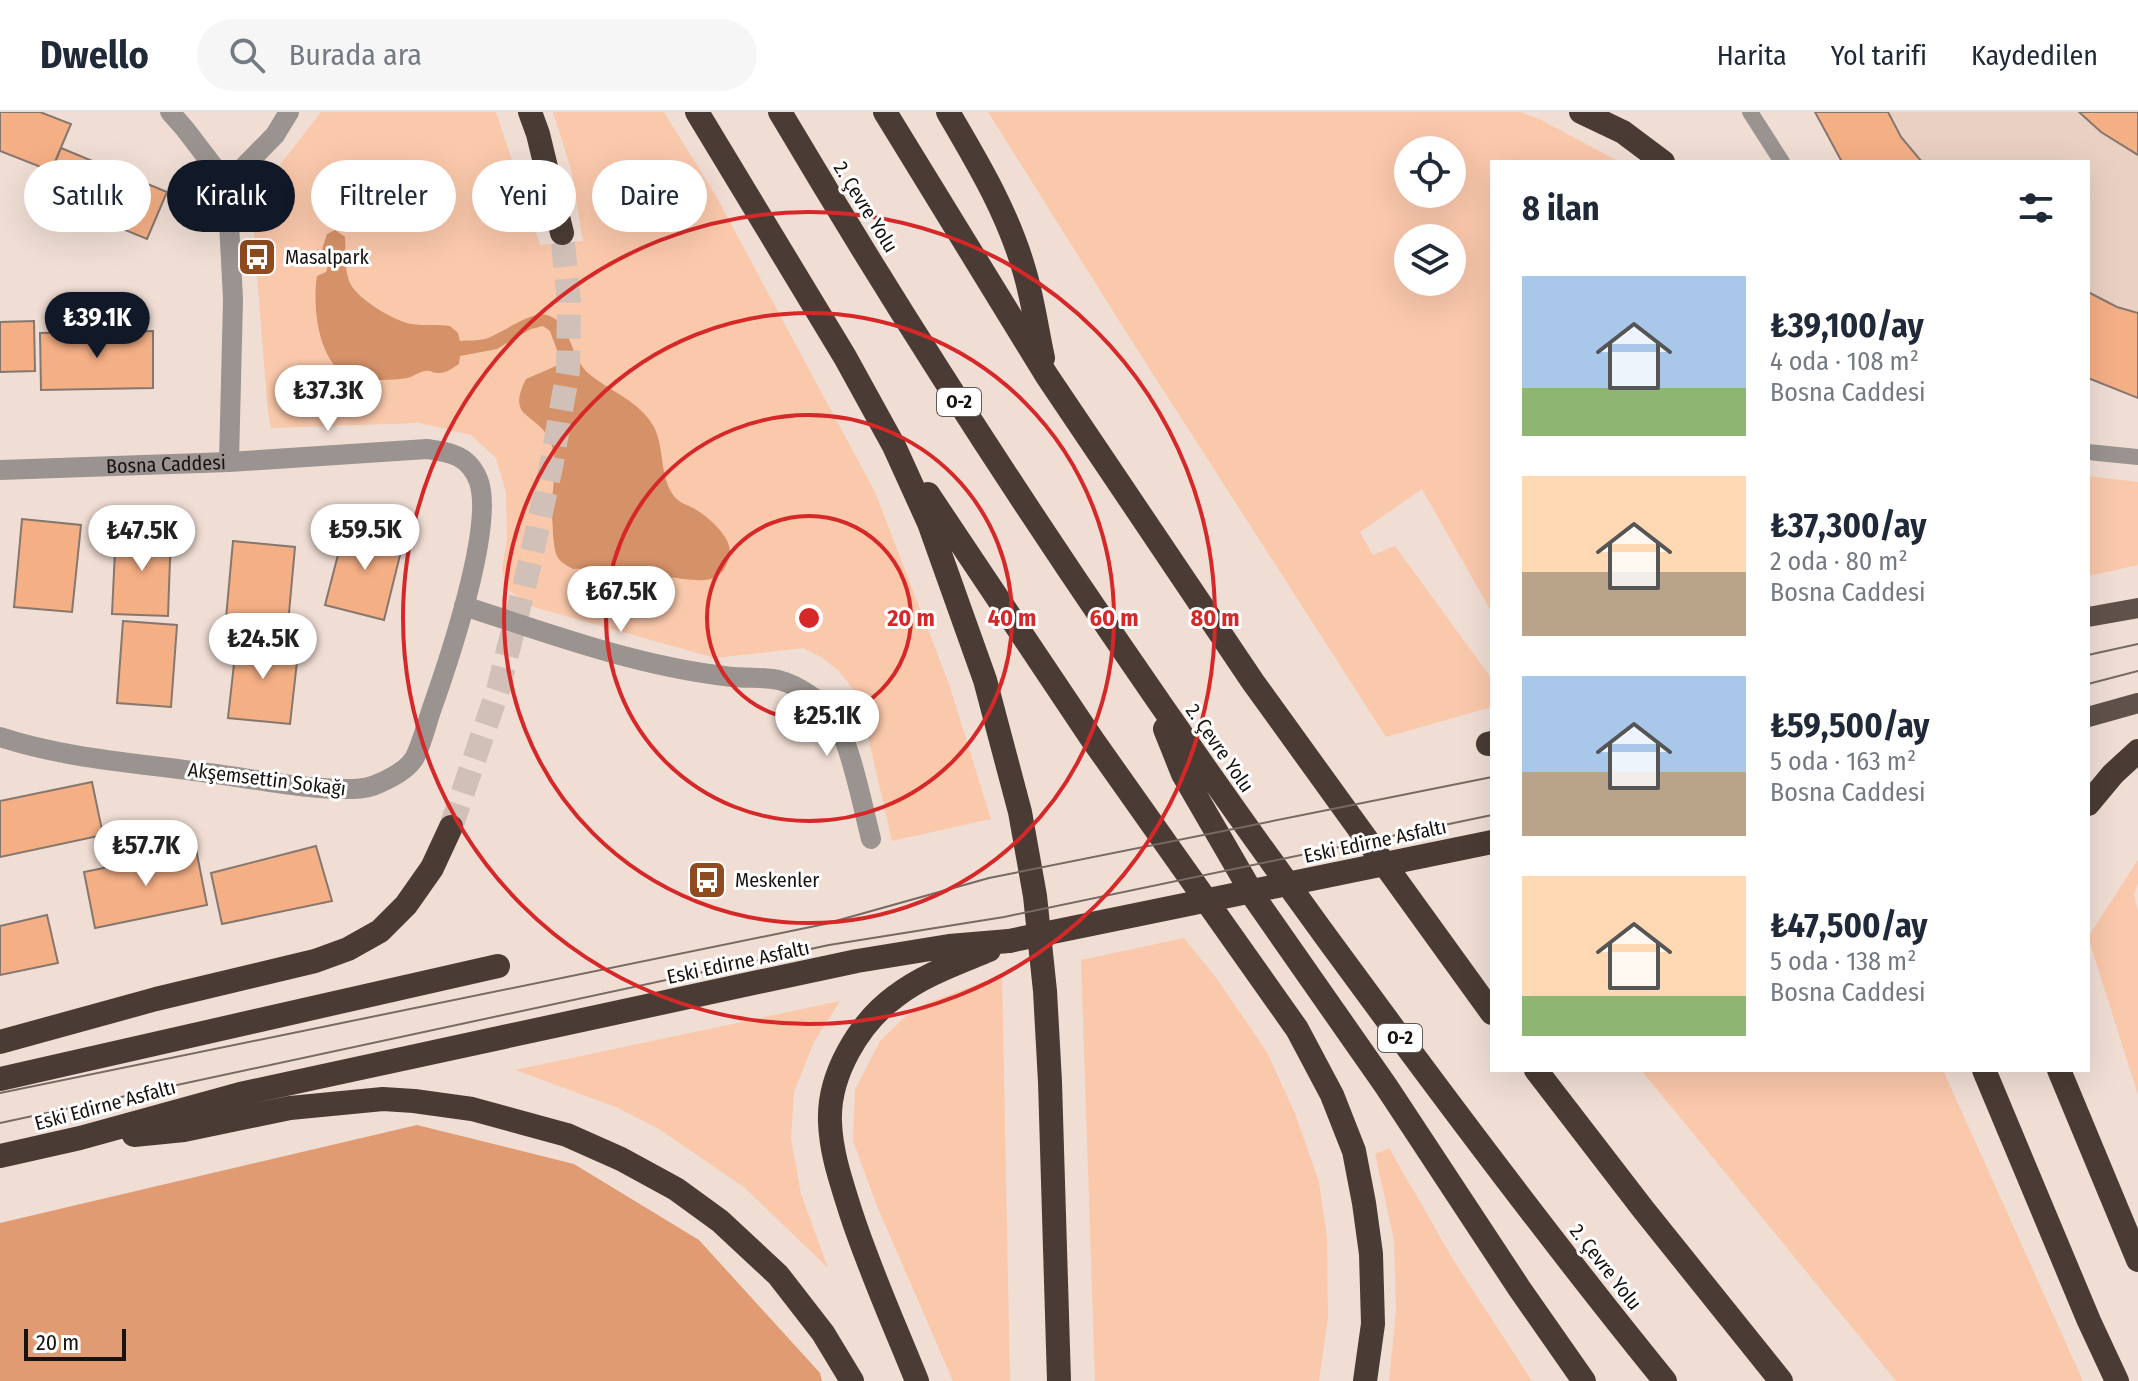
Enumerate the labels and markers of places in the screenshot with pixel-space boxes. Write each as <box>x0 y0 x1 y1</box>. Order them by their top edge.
bus stop icon: Masalpark <box>236 236 278 278</box>
place label: Masalpark <box>285 245 369 269</box>
pin: ₺39.1K <box>32 292 162 360</box>
pin: ₺37.3K <box>263 365 393 433</box>
pin: ₺59.5K <box>300 504 430 572</box>
pin: ₺47.5K <box>77 505 207 573</box>
pin: ₺67.5K <box>556 566 686 634</box>
centre of rings <box>795 604 823 632</box>
pin: ₺24.5K <box>198 613 328 681</box>
pin: ₺25.1K <box>762 690 892 758</box>
pin: ₺57.7K <box>81 820 211 888</box>
bus stop icon: Meskenler <box>686 859 728 901</box>
place label: Meskenler <box>735 868 819 892</box>

